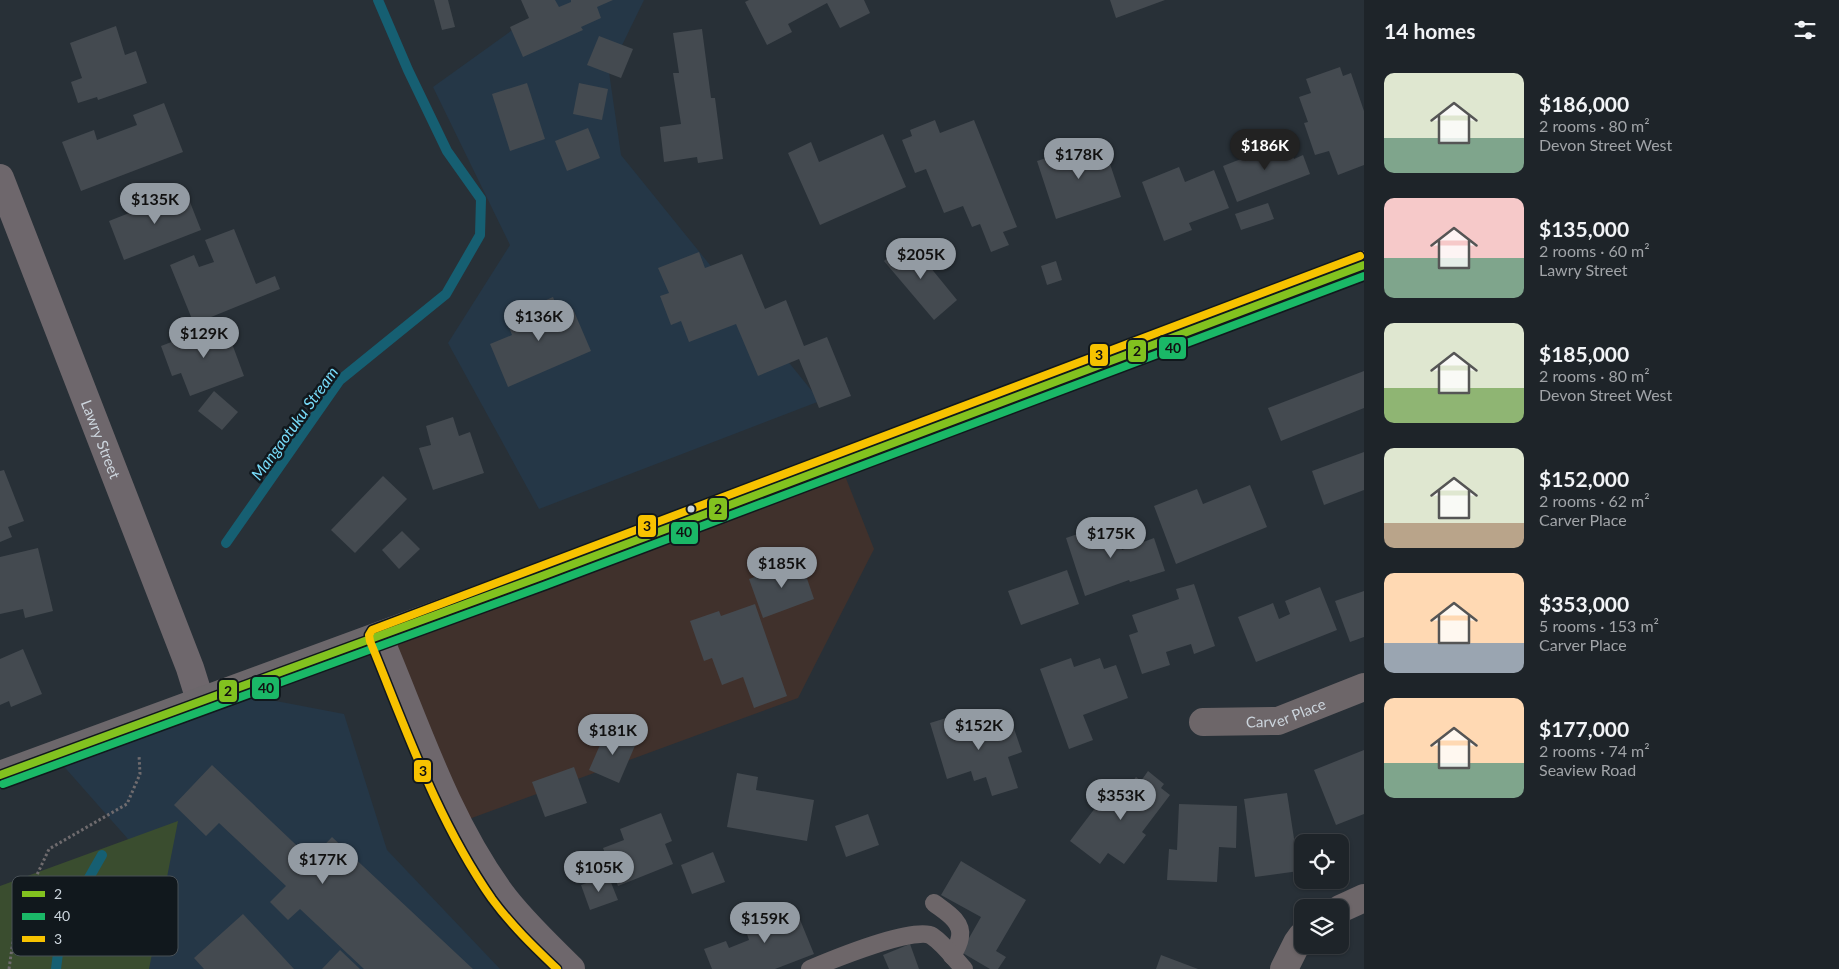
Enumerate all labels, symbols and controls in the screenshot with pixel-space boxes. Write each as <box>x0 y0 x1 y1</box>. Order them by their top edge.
icon: filters <box>1791 16 1819 44</box>
text: 14 homes <box>1384 18 1475 43</box>
text: $186,000 <box>1539 91 1629 116</box>
icon: home <box>1424 93 1484 153</box>
text: 2 rooms · 80 m² <box>1539 116 1650 135</box>
pin: $186K <box>1230 128 1300 171</box>
text: $186K <box>1241 135 1289 154</box>
text: Devon Street West <box>1539 135 1672 154</box>
pin: $178K <box>1044 138 1114 180</box>
text: $178K <box>1055 144 1103 163</box>
pin: $135K <box>120 182 190 225</box>
text: $135K <box>131 189 179 208</box>
text: $135,000 <box>1539 216 1629 241</box>
icon: home <box>1424 218 1484 278</box>
pin: $205K <box>886 238 956 280</box>
text: 2 rooms · 60 m² <box>1539 241 1650 260</box>
text: $205K <box>897 244 945 263</box>
text: Lawry Street <box>1539 260 1628 279</box>
pin: $136K <box>504 300 574 342</box>
text: $136K <box>515 306 563 325</box>
pin: $129K <box>169 316 239 359</box>
text: $129K <box>180 323 228 342</box>
line badge: 40 <box>1158 336 1187 360</box>
line badge: 2 <box>1127 339 1147 363</box>
text: 40 <box>1165 339 1181 356</box>
text: $185,000 <box>1539 341 1629 366</box>
text: 2 <box>1133 342 1141 359</box>
line badge: 3 <box>1089 343 1109 367</box>
icon: home <box>1424 343 1484 403</box>
text: 3 <box>1095 346 1103 363</box>
water label: Mangaotuku Stream <box>247 363 341 483</box>
text: 2 rooms · 80 m² <box>1539 366 1650 385</box>
text: Devon Street West <box>1539 385 1672 404</box>
street label: Lawry Street <box>78 397 125 482</box>
text: $152,000 <box>1539 466 1629 491</box>
icon: home <box>1424 468 1484 528</box>
text: 2 rooms · 62 m² <box>1539 491 1650 510</box>
line badge: 2 <box>708 497 728 521</box>
text: 2 <box>714 500 722 517</box>
unlabelled marker <box>686 504 696 514</box>
text: Carver Place <box>1539 510 1627 529</box>
line badge: 3 <box>637 514 657 538</box>
pin: $175K <box>1076 516 1146 559</box>
text: 3 <box>643 517 651 534</box>
line badge: 40 <box>670 521 699 545</box>
text: 40 <box>676 523 692 540</box>
text: $175K <box>1087 523 1135 542</box>
pin: $185K <box>747 546 817 589</box>
text: $185K <box>758 553 806 572</box>
text: $353,000 <box>1539 591 1629 616</box>
icon: home <box>1424 593 1484 653</box>
text: 5 rooms · 153 m² <box>1539 616 1659 635</box>
text: Carver Place <box>1539 635 1627 654</box>
line badge: 40 <box>251 676 280 700</box>
line badge: 2 <box>218 679 238 703</box>
text: 40 <box>258 679 274 696</box>
text: 2 <box>224 682 232 699</box>
street label: Carver Place <box>1246 694 1328 730</box>
pin: $152K <box>944 708 1014 751</box>
pin: $181K <box>578 714 648 756</box>
text: $152K <box>955 715 1003 734</box>
text: $177,000 <box>1539 716 1629 741</box>
icon: home <box>1424 718 1484 778</box>
text: $181K <box>589 720 637 739</box>
text: 2 rooms · 74 m² <box>1539 741 1650 760</box>
line badge: 3 <box>413 759 432 783</box>
text: Seaview Road <box>1539 760 1636 779</box>
text: 3 <box>419 762 427 779</box>
pin: $353K <box>1086 778 1156 821</box>
text: $353K <box>1097 785 1145 804</box>
map controls <box>1294 834 1349 954</box>
button: locate <box>1294 834 1349 889</box>
pin: $177K <box>288 842 358 885</box>
text: $177K <box>299 849 347 868</box>
pin: $105K <box>564 850 634 893</box>
text: $105K <box>575 857 623 876</box>
legend <box>12 876 178 956</box>
text: 2 <box>54 885 62 902</box>
button: layers <box>1294 899 1349 954</box>
pin: $159K <box>730 902 800 944</box>
text: 40 <box>54 907 70 924</box>
text: $159K <box>741 908 789 927</box>
text: 3 <box>54 930 62 947</box>

